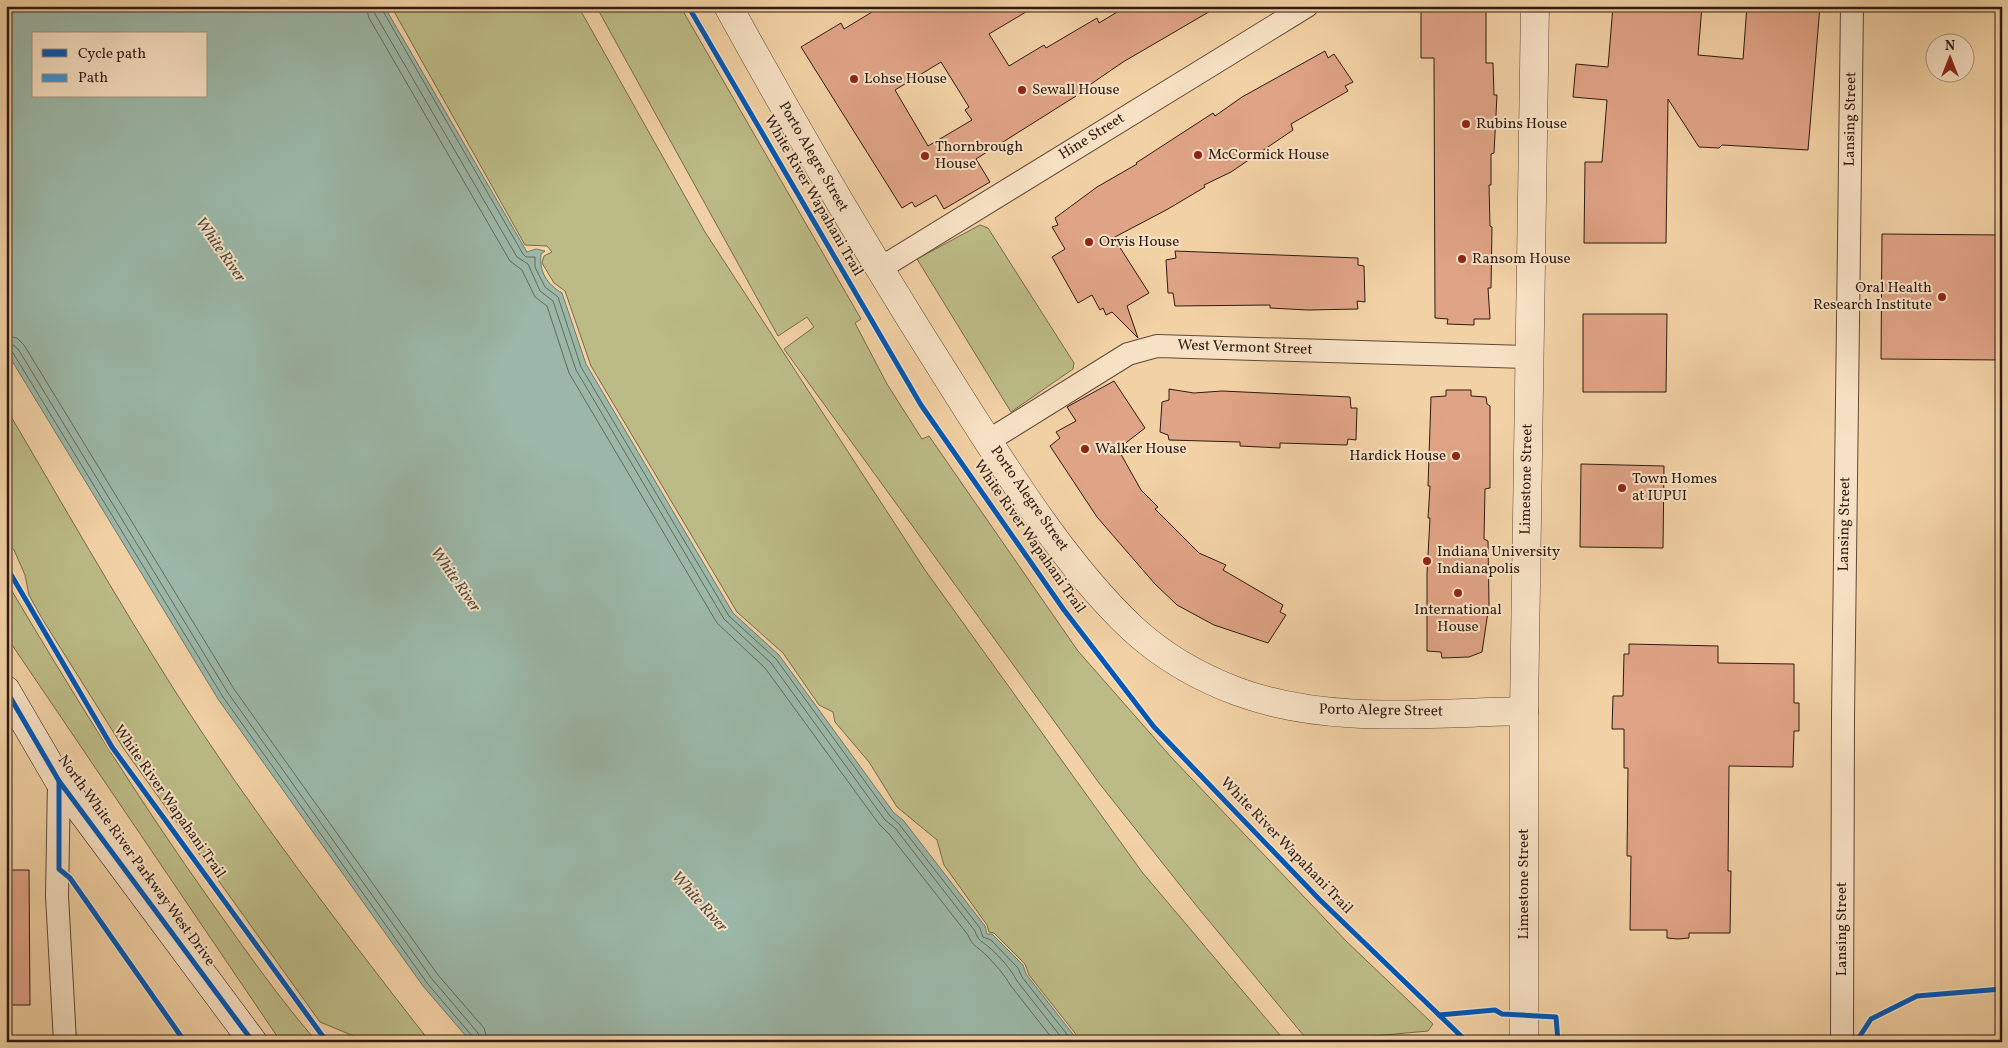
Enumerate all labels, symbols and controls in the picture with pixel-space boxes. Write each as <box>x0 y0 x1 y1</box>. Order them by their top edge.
legend <box>32 32 208 98</box>
north arrow <box>1926 32 1976 82</box>
text: N <box>1945 37 1955 56</box>
text: Cycle path <box>78 44 146 65</box>
text: Path <box>78 68 108 89</box>
place label: Lohse House <box>864 69 947 90</box>
street label: Lansing Street <box>1840 71 1862 167</box>
marker: Lohse House <box>848 73 860 85</box>
place label: Sewall House <box>1032 80 1120 101</box>
marker: Sewall House <box>1016 84 1028 96</box>
street label: Porto Alegre Street <box>773 98 853 216</box>
street label: Hine Street <box>1055 108 1129 166</box>
street label: White River Wapahani Trail <box>758 112 868 280</box>
place label: Rubins House <box>1476 114 1567 135</box>
marker: Rubins House <box>1460 118 1472 130</box>
place label: Thornbrough House <box>935 137 1023 175</box>
place label: McCormick House <box>1208 145 1329 166</box>
marker: McCormick House <box>1192 149 1204 161</box>
marker: Thornbrough House <box>919 150 931 162</box>
water label: White River <box>189 213 251 288</box>
place label: Orvis House <box>1099 232 1179 253</box>
marker: Orvis House <box>1083 236 1095 248</box>
place label: Ransom House <box>1472 249 1571 270</box>
marker: Ransom House <box>1456 253 1468 265</box>
place label: Oral Health Research Institute <box>1813 278 1932 316</box>
marker: Oral Health Research Institute <box>1936 291 1948 303</box>
street label: West Vermont Street <box>1177 335 1313 361</box>
street label: Limestone Street <box>1516 423 1538 535</box>
place label: Walker House <box>1095 439 1187 460</box>
street label: Porto Alegre Street <box>985 442 1073 556</box>
marker: Walker House <box>1079 443 1091 455</box>
place label: Hardick House <box>1349 446 1446 467</box>
marker: Hardick House <box>1450 450 1462 462</box>
street label: White River Wapahani Trail <box>968 456 1090 618</box>
place label: Town Homes at IUPUI <box>1632 469 1717 507</box>
street label: Lansing Street <box>1834 476 1856 572</box>
marker: Town Homes at IUPUI <box>1616 482 1628 494</box>
place label: Indiana University Indianapolis <box>1437 542 1560 580</box>
water label: White River <box>424 543 486 618</box>
marker: Indiana University Indianapolis <box>1421 555 1433 567</box>
marker: International House <box>1452 587 1464 599</box>
place label: International House <box>1414 600 1502 638</box>
street label: Porto Alegre Street <box>1319 699 1443 723</box>
street label: White River Wapahani Trail <box>108 721 230 883</box>
street label: North White River Parkway West Drive <box>52 751 220 971</box>
street label: White River Wapahani Trail <box>1215 773 1357 919</box>
street label: Limestone Street <box>1514 828 1535 940</box>
water label: White River <box>666 867 733 938</box>
street label: Lansing Street <box>1832 882 1853 976</box>

